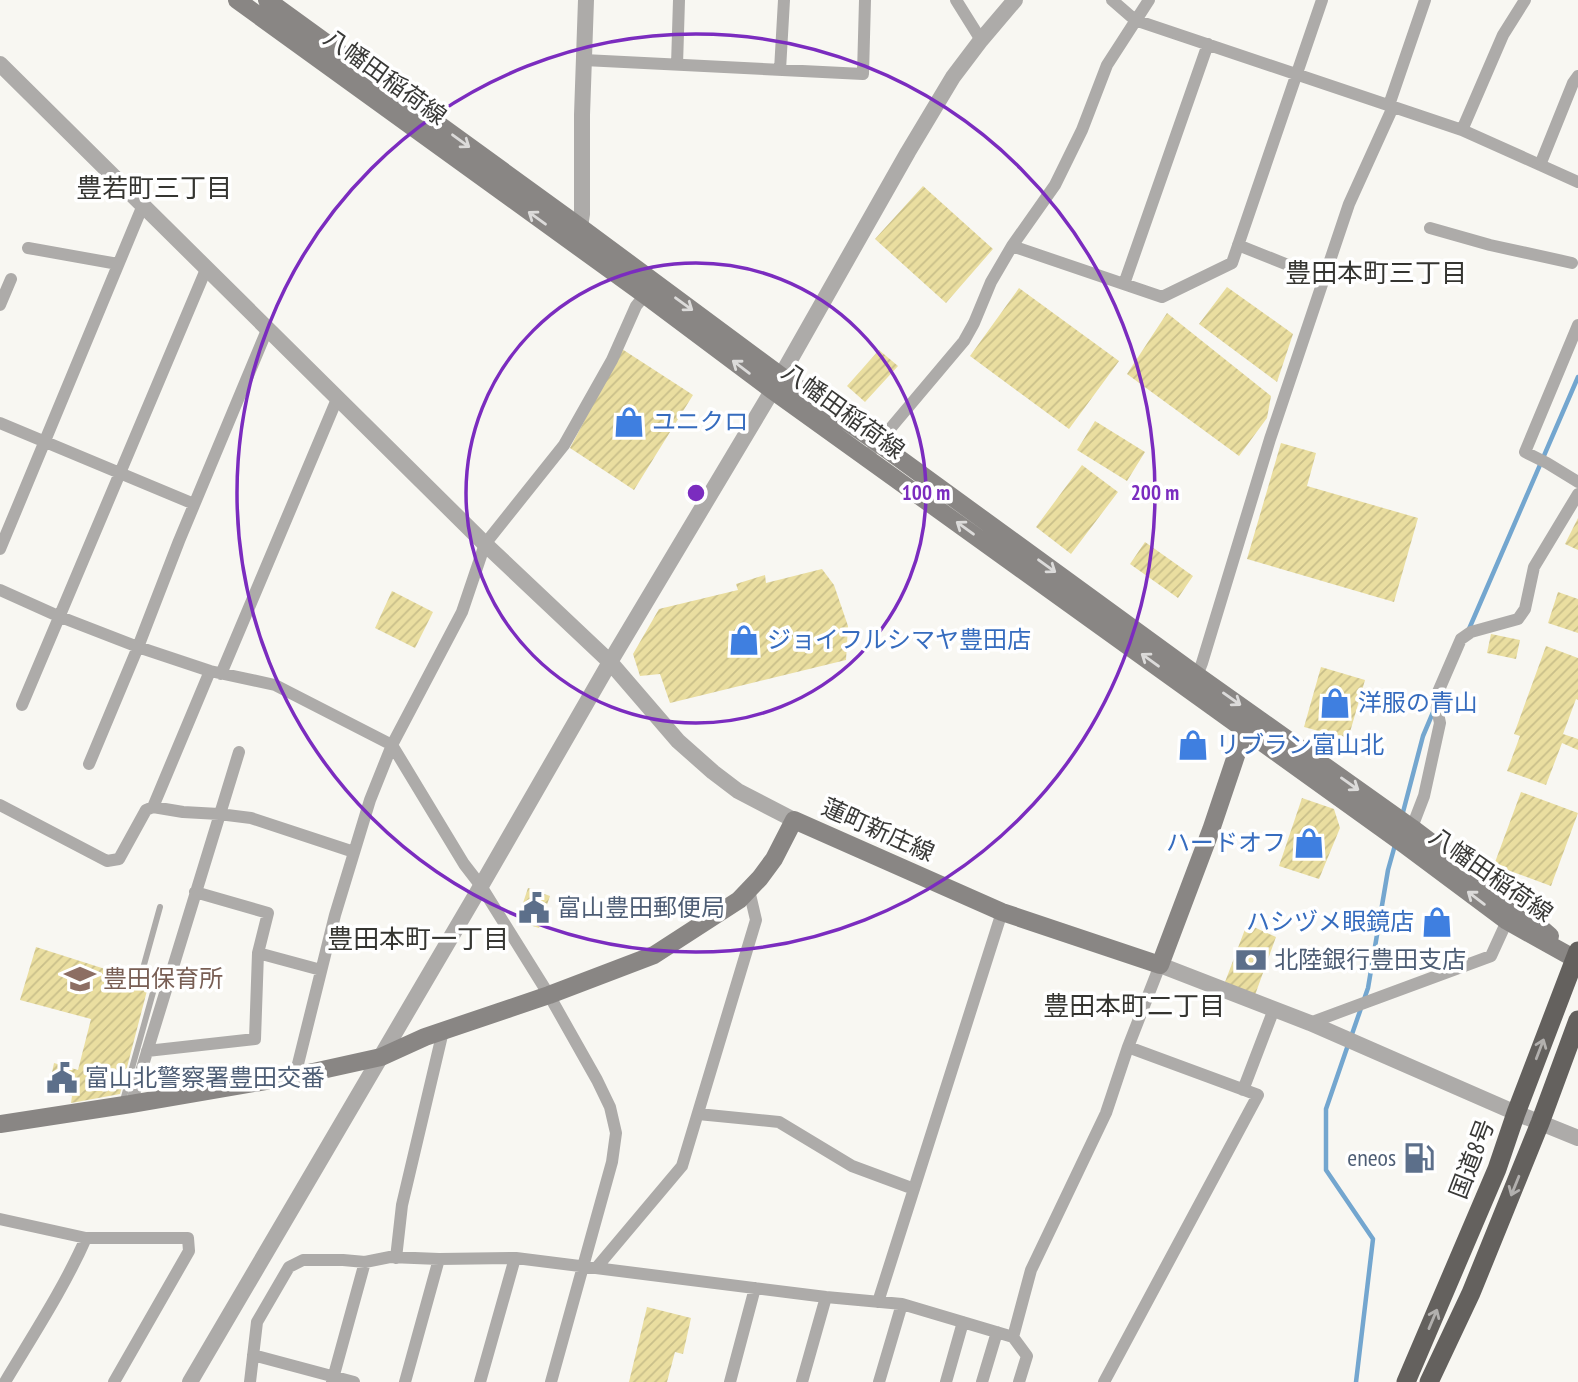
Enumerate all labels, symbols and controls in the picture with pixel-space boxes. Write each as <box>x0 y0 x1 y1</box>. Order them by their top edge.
street label: 八幡田稲荷線 <box>318 22 453 131</box>
one-way arrow <box>451 133 470 148</box>
district label: 豊若町三丁目 <box>76 171 232 204</box>
one-way arrow <box>528 211 547 225</box>
district label: 豊田本町三丁目 <box>1285 256 1467 289</box>
one-way arrow <box>674 297 692 312</box>
street label: 八幡田稲荷線 <box>776 356 911 465</box>
one-way arrow <box>732 359 750 374</box>
shop icon: ユニクロ <box>612 405 646 439</box>
place label: ユニクロ <box>652 406 748 437</box>
text: 100 m <box>902 479 950 506</box>
text: 200 m <box>1131 479 1179 506</box>
centre of rings <box>684 481 708 505</box>
one-way arrow <box>956 521 975 535</box>
one-way arrow <box>1037 559 1056 573</box>
shop icon: ジョイフルシマヤ豊田店 <box>727 623 761 657</box>
place label: ジョイフルシマヤ豊田店 <box>767 624 1031 655</box>
one-way arrow <box>1141 653 1160 668</box>
shop icon: 洋服の青山 <box>1318 686 1352 720</box>
place label: 洋服の青山 <box>1358 687 1478 718</box>
one-way arrow <box>1222 692 1241 706</box>
shop icon: リブラン富山北 <box>1176 728 1210 762</box>
place label: リブラン富山北 <box>1216 729 1384 760</box>
one-way arrow <box>1340 777 1359 791</box>
street label: 蓮町新庄線 <box>817 791 939 868</box>
street label: 八幡田稲荷線 <box>1423 821 1559 929</box>
shop icon: ハードオフ <box>1292 826 1326 860</box>
place label: ハードオフ <box>1166 827 1286 858</box>
one-way arrow <box>1467 890 1485 905</box>
public building icon: 富山豊田郵便局 <box>517 891 551 925</box>
place label: 富山豊田郵便局 <box>557 892 725 923</box>
shop icon: ハシヅメ眼鏡店 <box>1420 905 1454 939</box>
place label: ハシヅメ眼鏡店 <box>1246 906 1414 937</box>
district label: 豊田本町一丁目 <box>327 922 509 955</box>
bank icon: 北陸銀行豊田支店 <box>1234 943 1268 977</box>
place label: 北陸銀行豊田支店 <box>1274 944 1466 975</box>
school or university icon: 豊田保育所 <box>63 962 97 996</box>
place label: 豊田保育所 <box>103 963 223 994</box>
district label: 豊田本町二丁目 <box>1043 989 1225 1022</box>
one-way arrow <box>1535 1039 1548 1061</box>
public building icon: 富山北警察署豊田交番 <box>45 1061 79 1095</box>
place label: 富山北警察署豊田交番 <box>85 1062 325 1093</box>
street label: 国道8号 <box>1442 1115 1501 1203</box>
fuel station icon: eneos <box>1402 1141 1436 1175</box>
place label: eneos <box>1347 1142 1396 1173</box>
one-way arrow <box>1507 1174 1520 1196</box>
one-way arrow <box>1427 1309 1440 1331</box>

